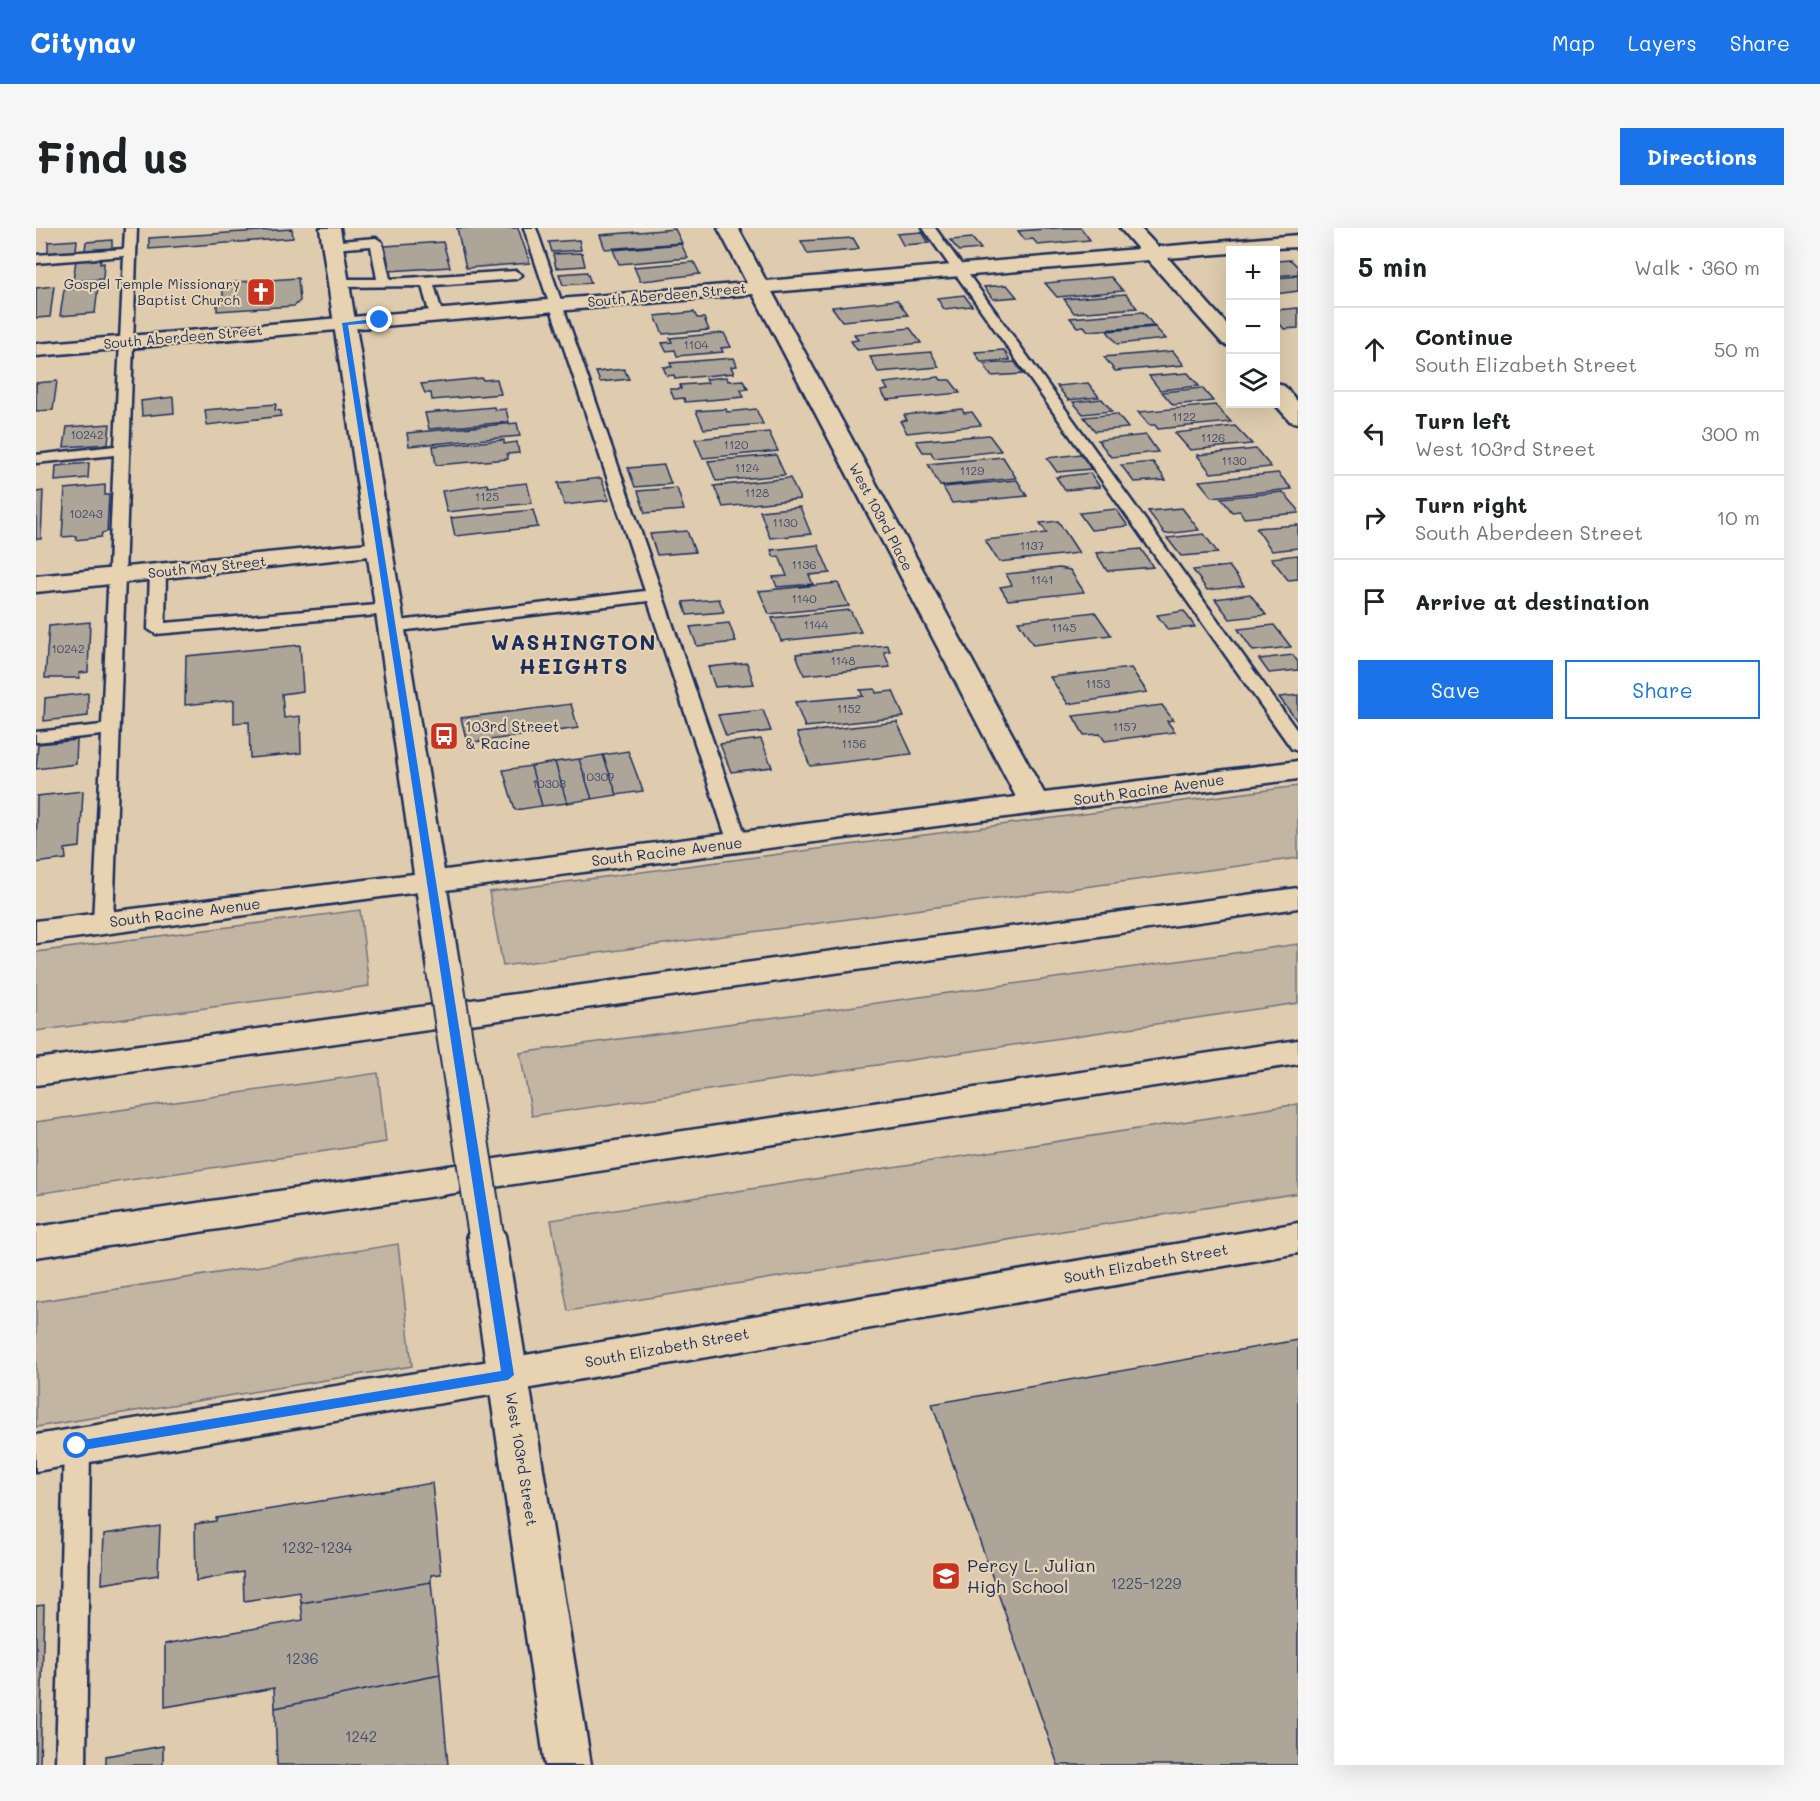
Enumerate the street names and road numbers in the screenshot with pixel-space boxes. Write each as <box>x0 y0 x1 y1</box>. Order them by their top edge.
street label: South Aberdeen Street <box>587 278 747 311</box>
street label: South Aberdeen Street <box>103 320 263 353</box>
street label: West 103rd Place <box>845 460 918 574</box>
street label: South May Street <box>147 551 267 582</box>
street label: South Racine Avenue <box>1072 769 1226 809</box>
street label: South Racine Avenue <box>590 832 744 870</box>
street label: South Racine Avenue <box>108 893 262 931</box>
street label: South Elizabeth Street <box>1062 1239 1230 1287</box>
street label: South Elizabeth Street <box>583 1323 751 1371</box>
street label: West 103rd Street <box>502 1390 542 1527</box>

